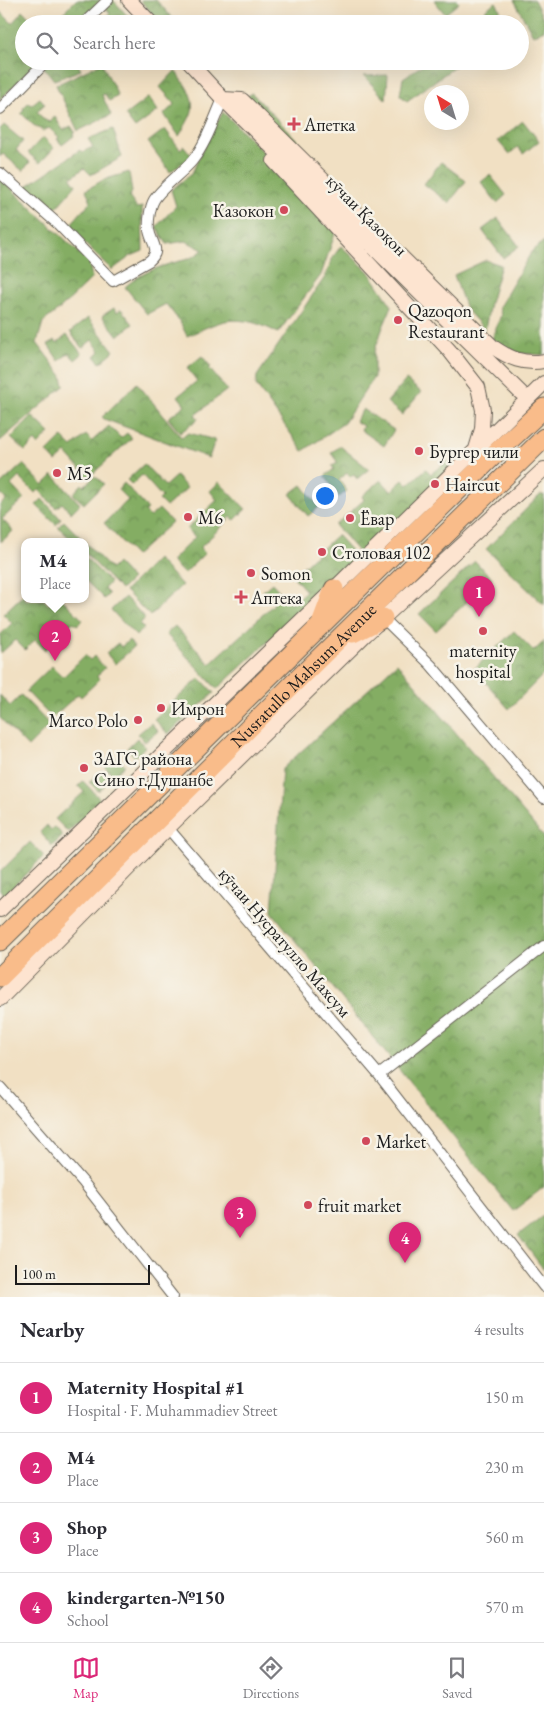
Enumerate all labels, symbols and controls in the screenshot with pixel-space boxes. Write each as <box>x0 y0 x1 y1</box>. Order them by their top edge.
search box <box>15 15 529 70</box>
icon: search <box>33 29 61 57</box>
text: Search here <box>73 30 155 55</box>
north arrow <box>424 85 469 130</box>
place label: Апетка <box>303 113 356 136</box>
marker: Апетка <box>288 118 300 130</box>
street label: кӯчаи Қазоқон <box>321 169 413 261</box>
place label: Казокон <box>213 199 274 222</box>
marker: Казокон <box>278 204 290 216</box>
place label: Qazoqon Restaurant <box>408 299 485 343</box>
marker: Qazoqon Restaurant <box>392 314 404 326</box>
place label: Бургер чили <box>429 440 519 463</box>
marker: Бургер чили <box>413 445 425 457</box>
place label: М5 <box>67 462 92 485</box>
marker: М5 <box>51 467 63 479</box>
place label: Haircut <box>445 473 500 496</box>
marker: Haircut <box>429 478 441 490</box>
your location <box>312 483 338 509</box>
place label: М6 <box>198 506 223 529</box>
place label: Ёвар <box>360 507 394 530</box>
marker: М6 <box>182 511 194 523</box>
marker: Ёвар <box>344 512 356 524</box>
popup <box>21 538 89 603</box>
place label: Столовая 102 <box>332 541 431 564</box>
marker: Столовая 102 <box>316 546 328 558</box>
text: М4 <box>39 548 67 573</box>
place label: Somon <box>261 562 311 585</box>
marker: Somon <box>245 567 257 579</box>
text: Place <box>39 573 71 594</box>
pin: 1 <box>463 576 495 617</box>
place label: Аптека <box>250 586 303 609</box>
marker: Аптека <box>235 591 247 603</box>
street label: Nusratullo Mahsum Avenue <box>225 598 381 752</box>
pin: 2 <box>39 620 71 661</box>
marker: maternity hospital <box>477 625 489 637</box>
place label: maternity hospital <box>449 639 517 683</box>
place label: Имрон <box>171 697 224 720</box>
marker: Имрон <box>155 702 167 714</box>
place label: Marco Polo <box>49 709 128 732</box>
marker: Marco Polo <box>132 714 144 726</box>
place label: ЗАГС района Сино г.Душанбе <box>94 747 213 791</box>
marker: ЗАГС района Сино г.Душанбе <box>78 762 90 774</box>
street label: кӯчаи Нусратулло Махсум <box>214 862 357 1022</box>
place label: Market <box>376 1130 427 1153</box>
marker: Market <box>360 1135 372 1147</box>
place label: fruit market <box>318 1194 402 1217</box>
pin: 3 <box>224 1197 256 1238</box>
marker: fruit market <box>302 1199 314 1211</box>
pin: 4 <box>389 1222 421 1263</box>
scale bar <box>15 1262 150 1285</box>
text: 100 m <box>22 1265 56 1283</box>
text: Nearby <box>20 1316 84 1343</box>
text: 4 results <box>474 1319 524 1340</box>
text: Maternity Hospital #1 <box>67 1375 245 1400</box>
text: 1 <box>32 1387 40 1408</box>
text: 150 m <box>485 1387 524 1408</box>
text: Hospital · F. Muhammadiev Street <box>67 1400 278 1421</box>
text: М4 <box>67 1445 94 1470</box>
text: 2 <box>32 1457 40 1478</box>
text: 230 m <box>485 1457 524 1478</box>
text: Place <box>67 1470 99 1491</box>
text: Shop <box>67 1515 107 1540</box>
text: 3 <box>32 1527 40 1548</box>
text: 560 m <box>485 1527 524 1548</box>
text: Place <box>67 1540 99 1561</box>
text: kindergarten-№150 <box>67 1585 224 1610</box>
text: 4 <box>32 1597 40 1618</box>
text: 570 m <box>485 1597 524 1618</box>
text: School <box>67 1610 109 1631</box>
tab: Map <box>72 1654 100 1702</box>
tab: Directions <box>243 1654 299 1702</box>
tab: Saved <box>442 1654 472 1702</box>

